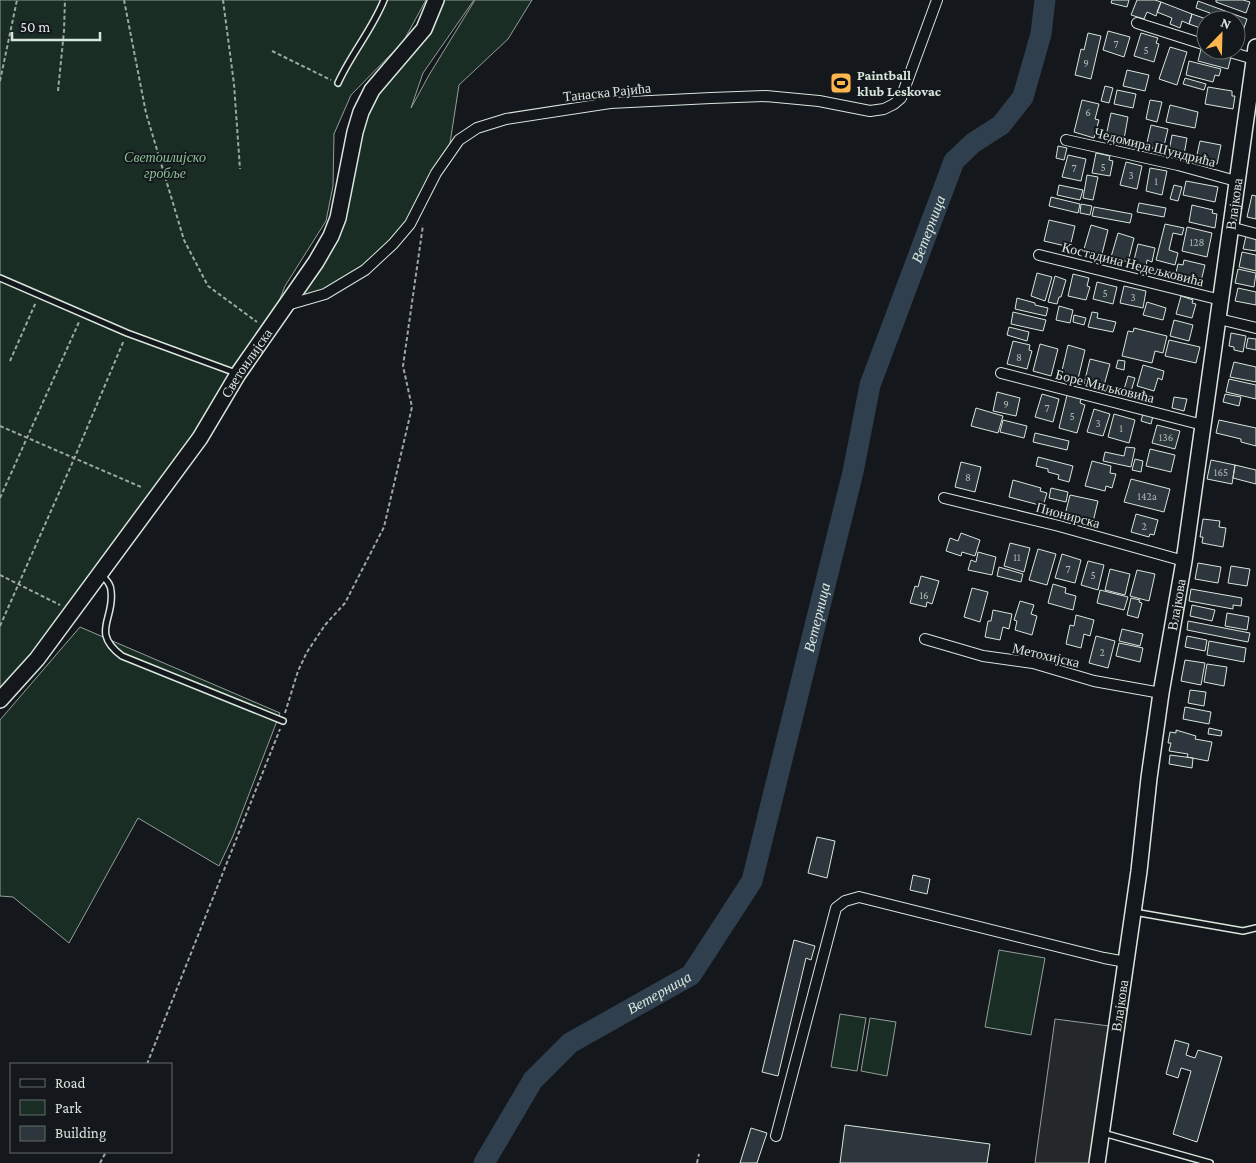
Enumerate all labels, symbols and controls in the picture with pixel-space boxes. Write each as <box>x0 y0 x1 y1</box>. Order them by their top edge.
scale bar <box>12 10 100 42</box>
north arrow <box>1196 10 1246 60</box>
text: N <box>1219 14 1234 32</box>
text: 50 m <box>20 19 50 35</box>
house number: 7 <box>1113 38 1119 50</box>
house number: 5 <box>1143 44 1149 56</box>
house number: 9 <box>1083 57 1089 69</box>
place label: Paintball klub Leskovac <box>857 67 942 99</box>
sports icon: Paintball klub Leskovac <box>829 71 853 95</box>
street label: Танаска Рајића <box>562 79 653 105</box>
house number: 6 <box>1085 106 1091 118</box>
street label: Чедомира Шундрића <box>1093 124 1218 170</box>
park label: Светоилијско гробље <box>124 149 206 181</box>
house number: 5 <box>1100 161 1106 173</box>
house number: 7 <box>1071 162 1077 174</box>
house number: 3 <box>1128 169 1134 181</box>
house number: 1 <box>1154 175 1158 187</box>
street label: Влајкова <box>1222 176 1246 231</box>
water label: Ветерница <box>909 193 948 265</box>
house number: 128 <box>1190 236 1204 248</box>
street label: Костадина Недељковића <box>1060 239 1206 290</box>
house number: 5 <box>1102 287 1108 299</box>
house number: 3 <box>1130 291 1136 303</box>
street label: Светоилијска <box>218 325 276 401</box>
house number: 8 <box>1016 351 1022 363</box>
street label: Боре Миљковића <box>1054 366 1157 406</box>
house number: 9 <box>1003 398 1009 410</box>
house number: 7 <box>1044 402 1050 414</box>
house number: 5 <box>1069 410 1075 422</box>
house number: 3 <box>1095 417 1101 429</box>
house number: 1 <box>1119 422 1123 434</box>
house number: 136 <box>1159 431 1173 443</box>
house number: 165 <box>1214 466 1228 478</box>
house number: 8 <box>965 471 971 483</box>
house number: 142a <box>1137 490 1157 502</box>
street label: Пионирска <box>1034 499 1103 531</box>
house number: 2 <box>1141 520 1147 532</box>
house number: 11 <box>1013 551 1021 563</box>
house number: 7 <box>1065 563 1071 575</box>
house number: 5 <box>1090 569 1096 581</box>
street label: Влајкова <box>1164 577 1189 632</box>
water label: Ветерница <box>801 581 833 654</box>
house number: 16 <box>919 589 929 601</box>
street label: Метохијска <box>1011 640 1082 671</box>
house number: 2 <box>1099 646 1105 658</box>
water label: Ветерница <box>624 969 694 1017</box>
street label: Влајкова <box>1108 978 1131 1033</box>
legend <box>10 1063 172 1153</box>
text: Road <box>55 1075 86 1091</box>
text: Park <box>55 1100 82 1116</box>
text: Building <box>55 1125 106 1142</box>

